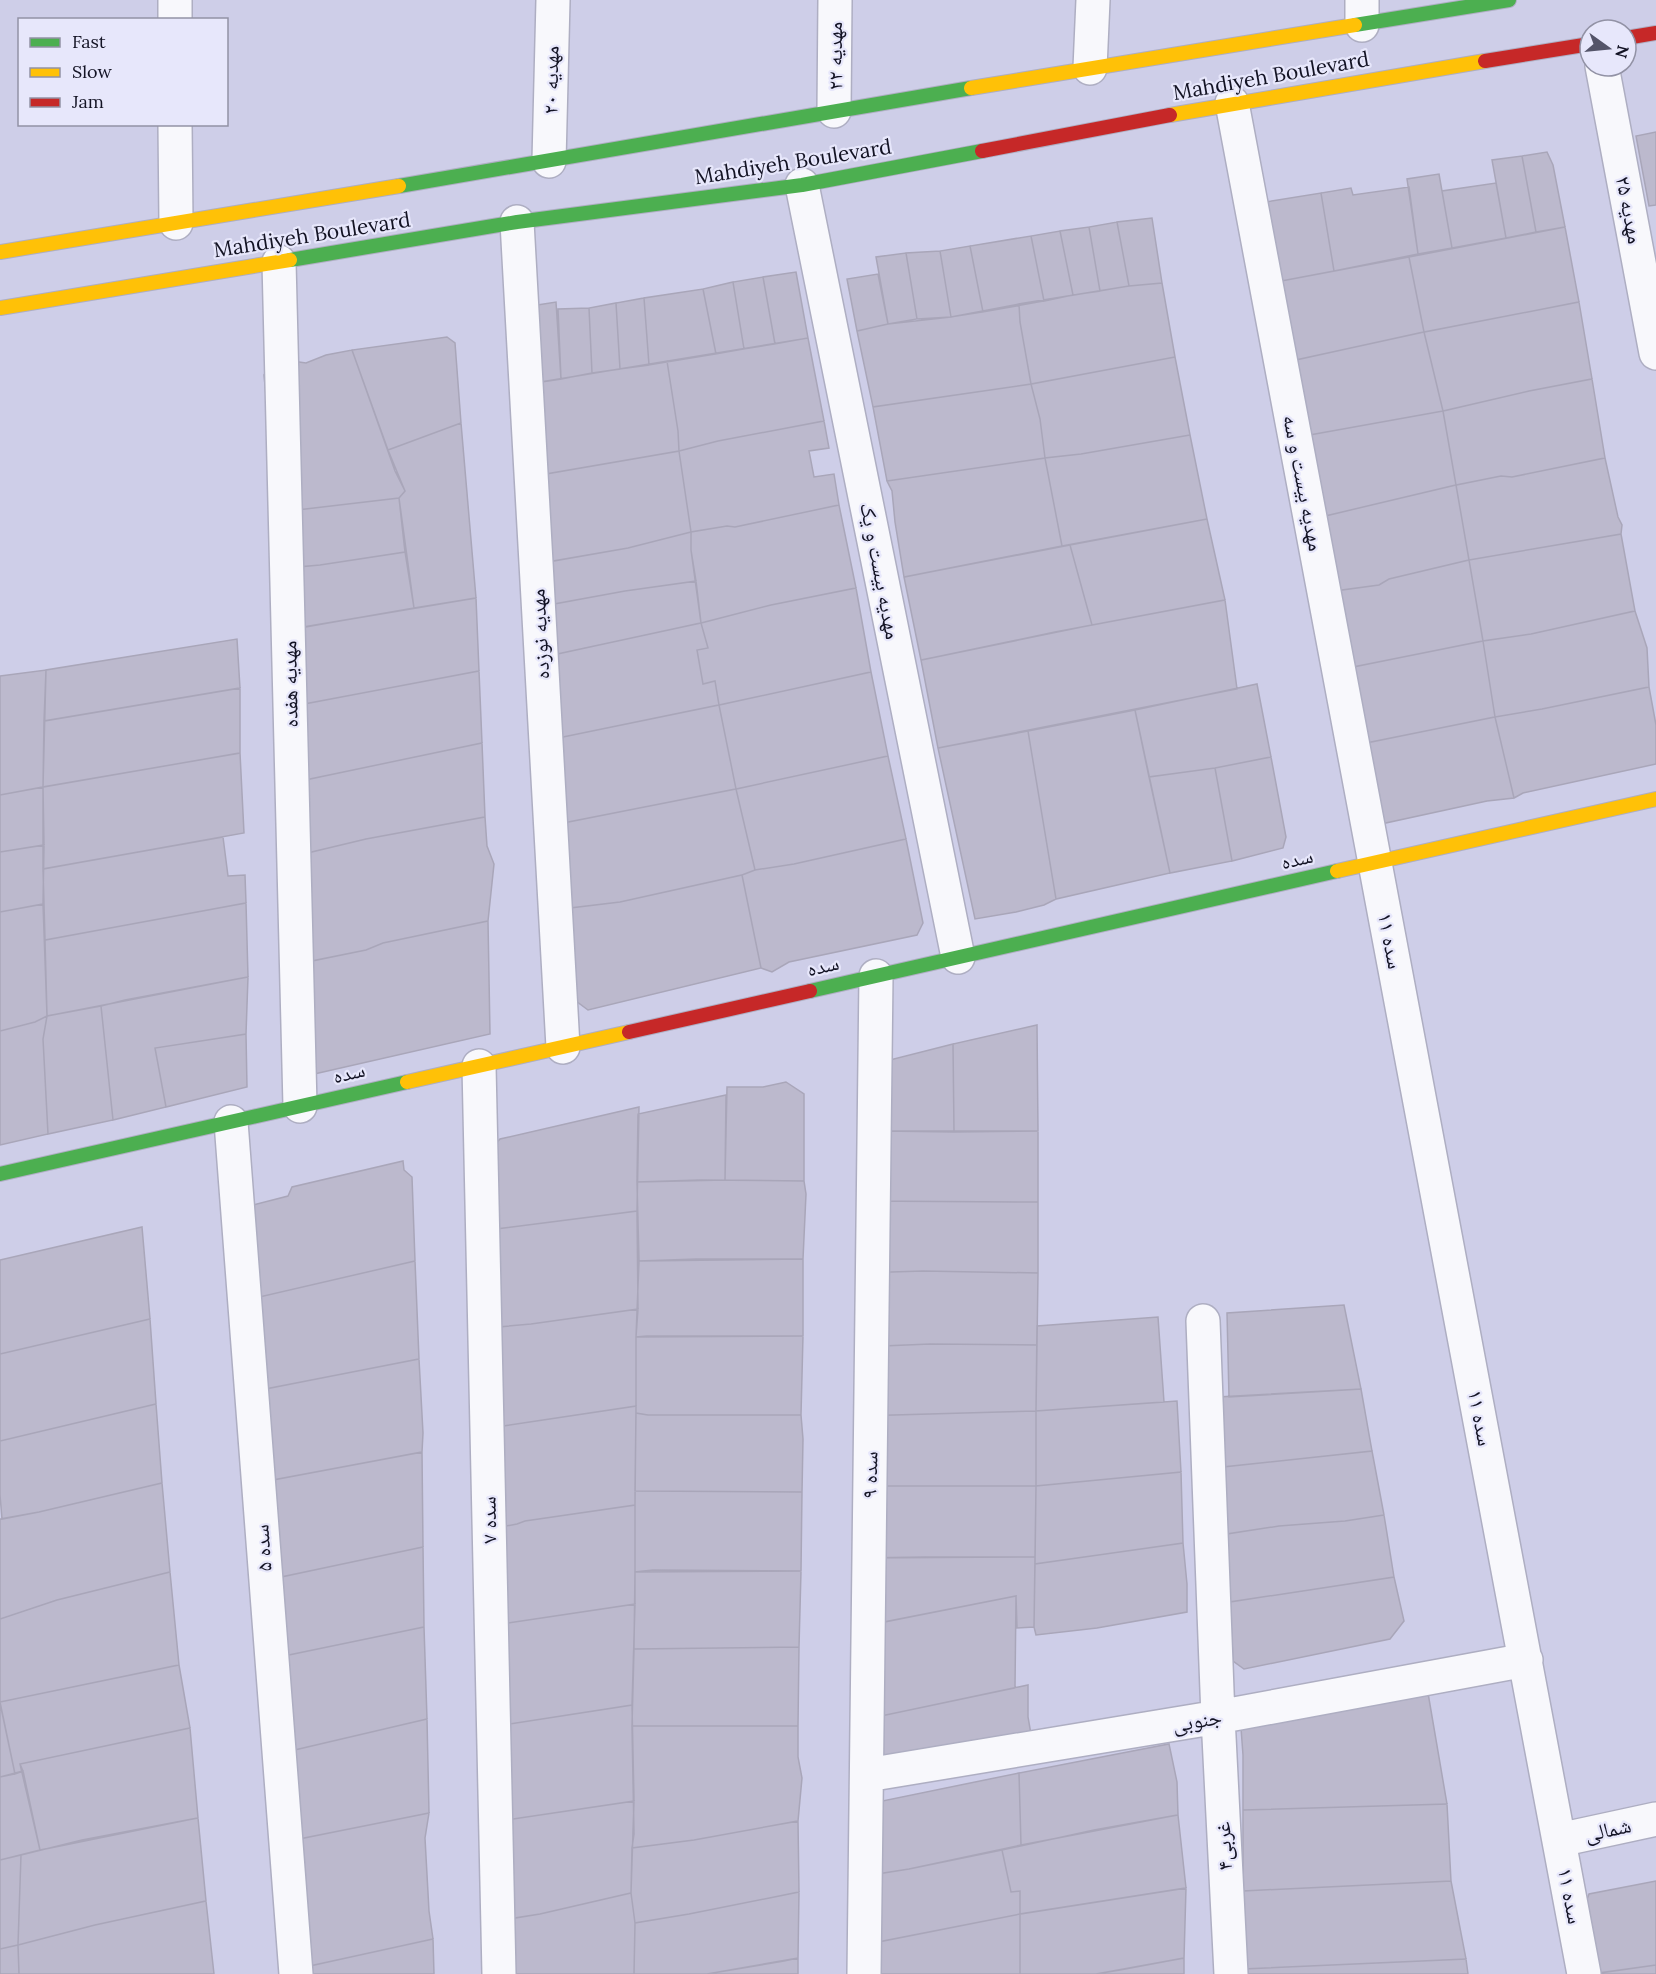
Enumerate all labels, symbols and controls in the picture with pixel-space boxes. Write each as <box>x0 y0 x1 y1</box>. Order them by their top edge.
legend <box>18 18 228 126</box>
north arrow <box>1578 18 1638 78</box>
street label: مهدیه ۲۲ <box>821 22 848 90</box>
text: Fast <box>72 30 106 53</box>
text: N <box>1611 43 1634 60</box>
street label: مهدیه ۲۰ <box>536 45 565 115</box>
street label: Mahdiyeh Boulevard <box>1171 45 1371 106</box>
text: Slow <box>72 60 112 83</box>
text: Jam <box>71 90 104 113</box>
street label: Mahdiyeh Boulevard <box>693 133 893 190</box>
street label: مهدیه ۲۵ <box>1610 174 1649 246</box>
street label: Mahdiyeh Boulevard <box>212 206 412 263</box>
street label: مهدیه بیست و سه <box>1277 412 1330 553</box>
street label: مهدیه بیست و یک <box>854 500 907 641</box>
street label: مهدیه نوزده <box>524 588 555 680</box>
street label: مهدیه هفده <box>275 640 304 728</box>
street label: سده <box>1278 842 1316 875</box>
street label: سده ۱۱ <box>1372 910 1409 971</box>
street label: سده <box>804 949 842 982</box>
street label: سده <box>330 1056 368 1089</box>
street label: سده ۱۱ <box>1462 1387 1499 1448</box>
street label: سده ۹ <box>856 1451 883 1499</box>
street label: سده ۷ <box>475 1496 502 1544</box>
street label: سده ۵ <box>247 1523 278 1573</box>
street label: جنوبی <box>1170 1703 1224 1738</box>
street label: شمالی <box>1582 1811 1634 1848</box>
street label: غربی۴ <box>1209 1821 1238 1871</box>
street label: سده ۱۱ <box>1552 1865 1589 1926</box>

